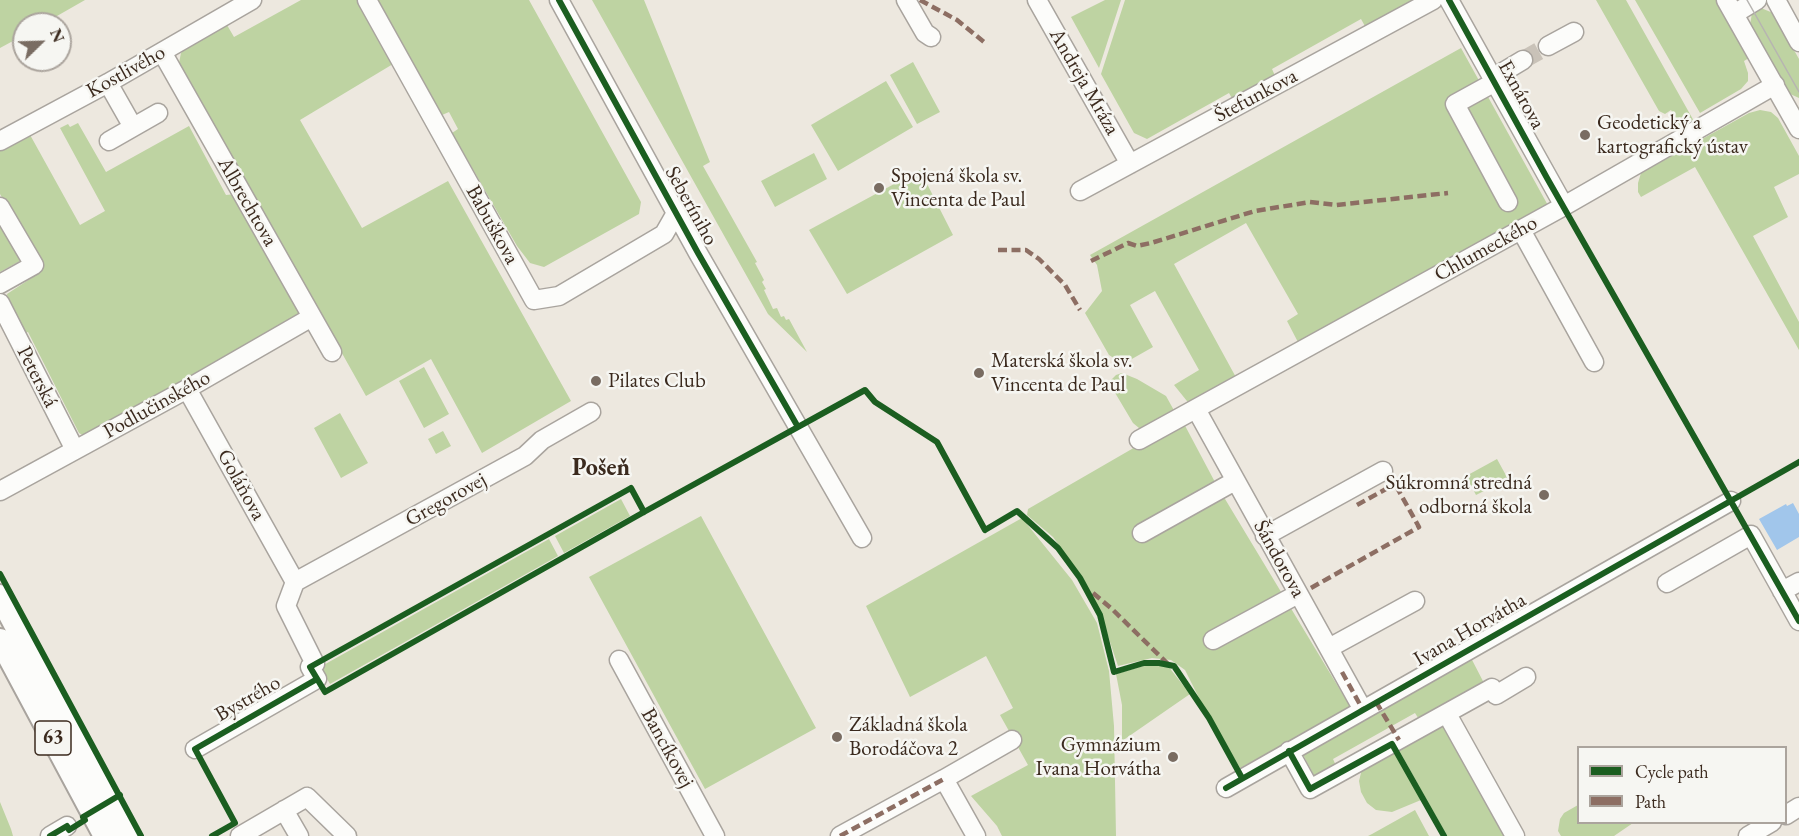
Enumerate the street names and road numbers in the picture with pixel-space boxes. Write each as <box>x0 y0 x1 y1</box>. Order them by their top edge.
street label: Andreja Mráza <box>1043 24 1125 140</box>
street label: Kostlivého <box>82 40 170 104</box>
street label: Exnárova <box>1492 56 1550 134</box>
street label: Štefunkova <box>1210 64 1302 128</box>
street label: Albrechtova <box>211 153 283 251</box>
street label: Seberíniho <box>659 162 723 250</box>
street label: Babuškova <box>460 181 524 269</box>
street label: Chlumeckého <box>1430 210 1542 288</box>
street label: Peterská <box>11 342 63 412</box>
street label: Podlučinského <box>99 365 215 445</box>
street label: Goláňova <box>211 445 271 525</box>
street label: Gregorovej <box>401 467 491 533</box>
street label: Šándorova <box>1247 516 1311 602</box>
street label: Ivana Horvátha <box>1409 588 1531 672</box>
street label: Bystrého <box>211 670 285 728</box>
street label: Bancíkovej <box>635 704 699 792</box>
road number: 63 <box>35 721 71 755</box>

